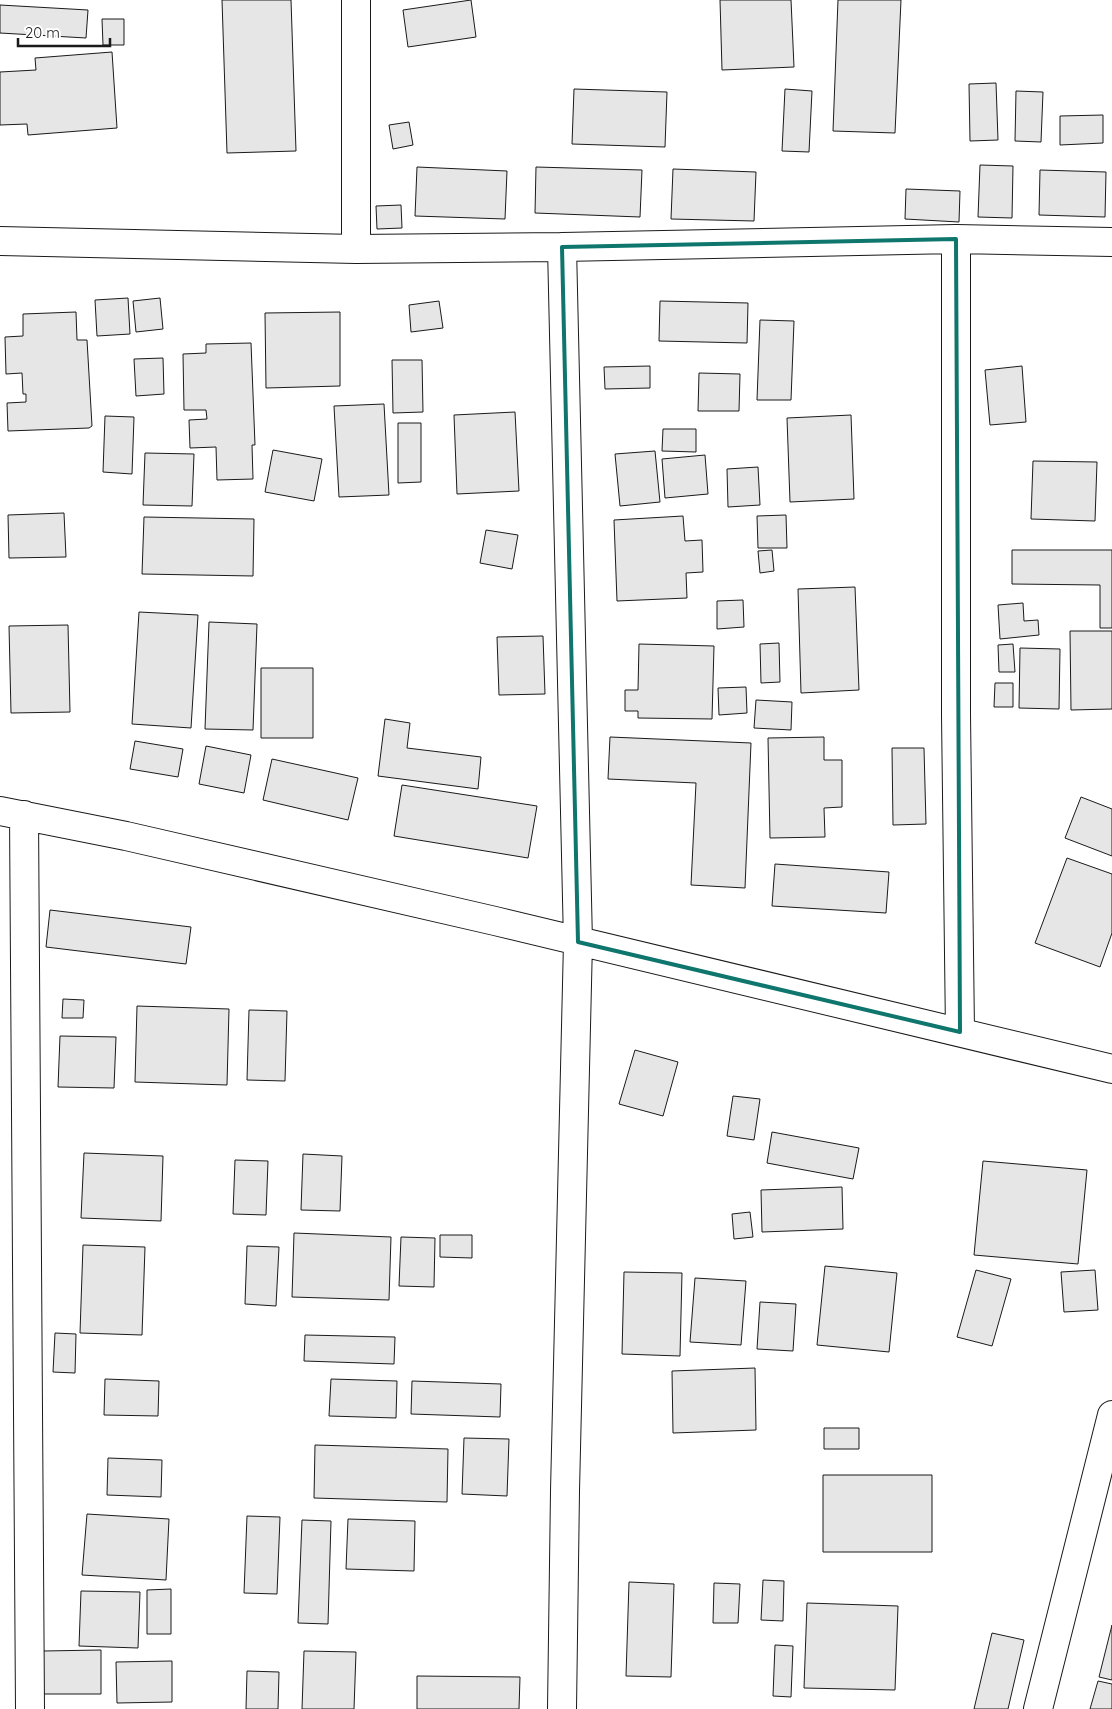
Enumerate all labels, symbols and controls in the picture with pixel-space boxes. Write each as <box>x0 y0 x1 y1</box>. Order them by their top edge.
scale bar <box>18 15 110 47</box>
text: 20 m <box>25 23 60 42</box>

